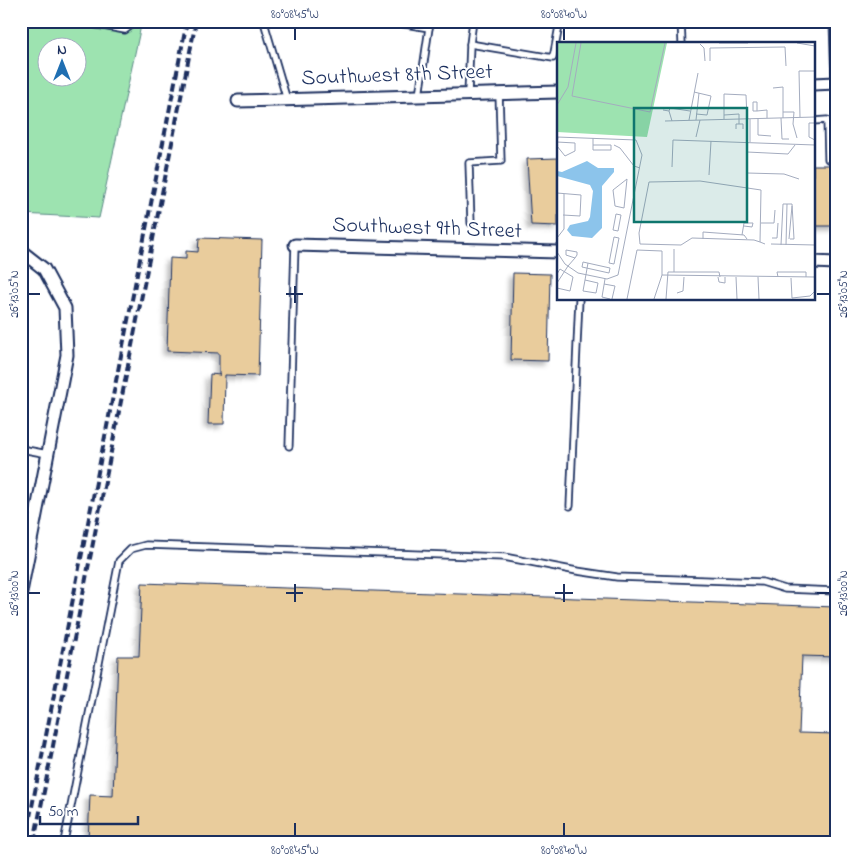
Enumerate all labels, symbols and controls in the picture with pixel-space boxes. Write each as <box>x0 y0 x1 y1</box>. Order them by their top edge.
text: 80°08'45"W <box>271 6 319 24</box>
text: 80°08'40"W <box>541 6 587 24</box>
north arrow <box>38 38 88 88</box>
text: N <box>57 40 67 61</box>
inset map <box>557 42 814 300</box>
street label: Southwest 8th Street <box>301 57 494 95</box>
street label: Southwest 9th Street <box>332 210 523 248</box>
text: 26°13'05"N <box>6 270 24 318</box>
text: 26°13'05"N <box>835 270 853 318</box>
text: 26°13'00"N <box>6 570 24 616</box>
text: 26°13'00"N <box>835 570 853 616</box>
scale bar <box>40 793 138 825</box>
text: 50 m <box>48 801 79 823</box>
text: 80°08'45"W <box>271 842 319 860</box>
text: 80°08'40"W <box>541 842 587 860</box>

